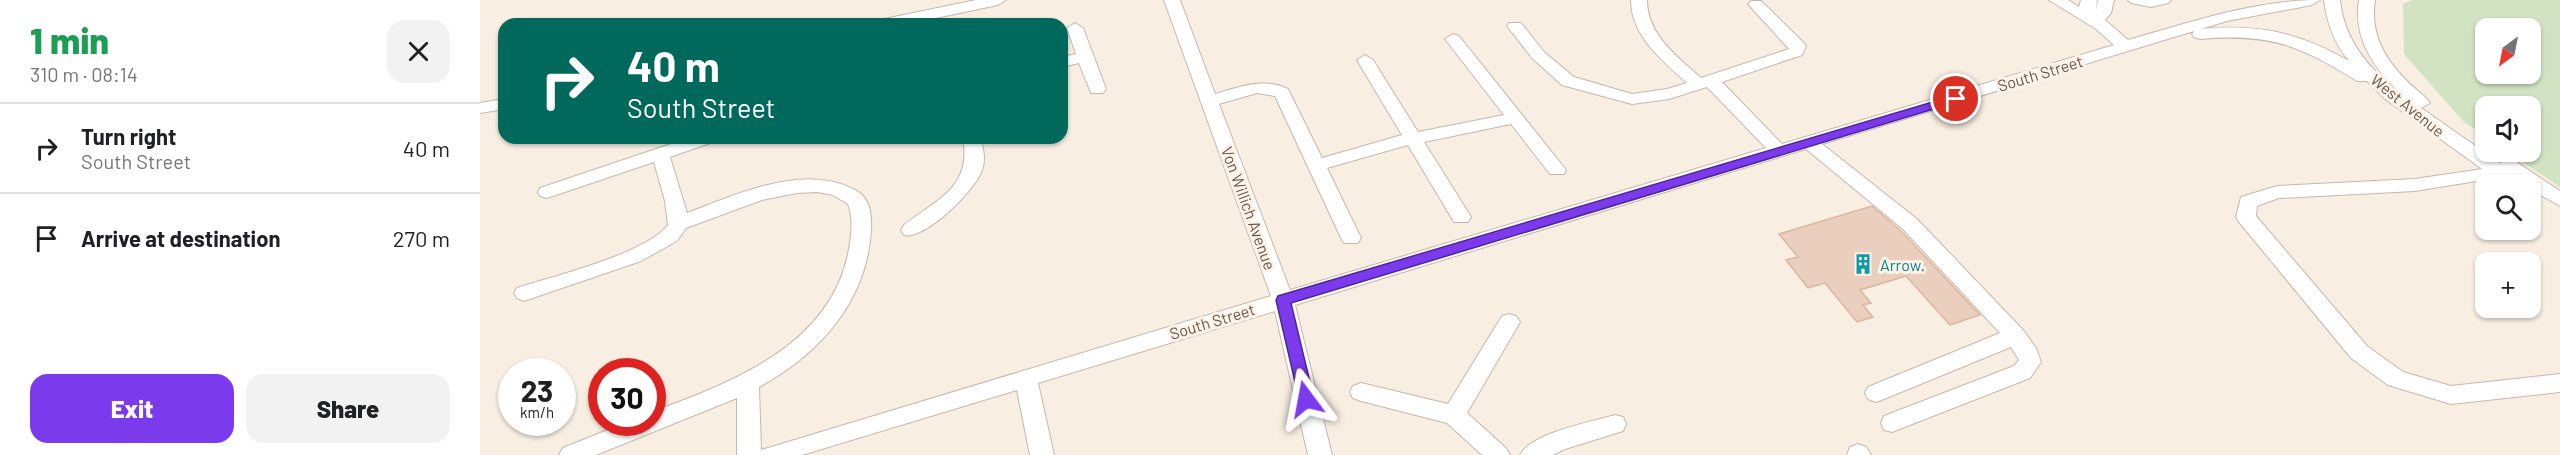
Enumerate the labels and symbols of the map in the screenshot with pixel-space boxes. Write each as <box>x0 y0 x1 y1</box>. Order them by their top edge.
north arrow <box>2475 18 2541 84</box>
street label: South Street <box>1995 51 2085 95</box>
street label: West Avenue <box>2367 70 2449 140</box>
pin <box>1930 73 1981 124</box>
street label: Von Willich Avenue <box>1218 144 1280 272</box>
building icon: Arrow. <box>1851 252 1875 276</box>
place label: Arrow. <box>1880 255 1925 274</box>
street label: South Street <box>1167 299 1257 343</box>
speed limit sign: 30 <box>588 358 666 436</box>
position arrow <box>1274 367 1338 431</box>

